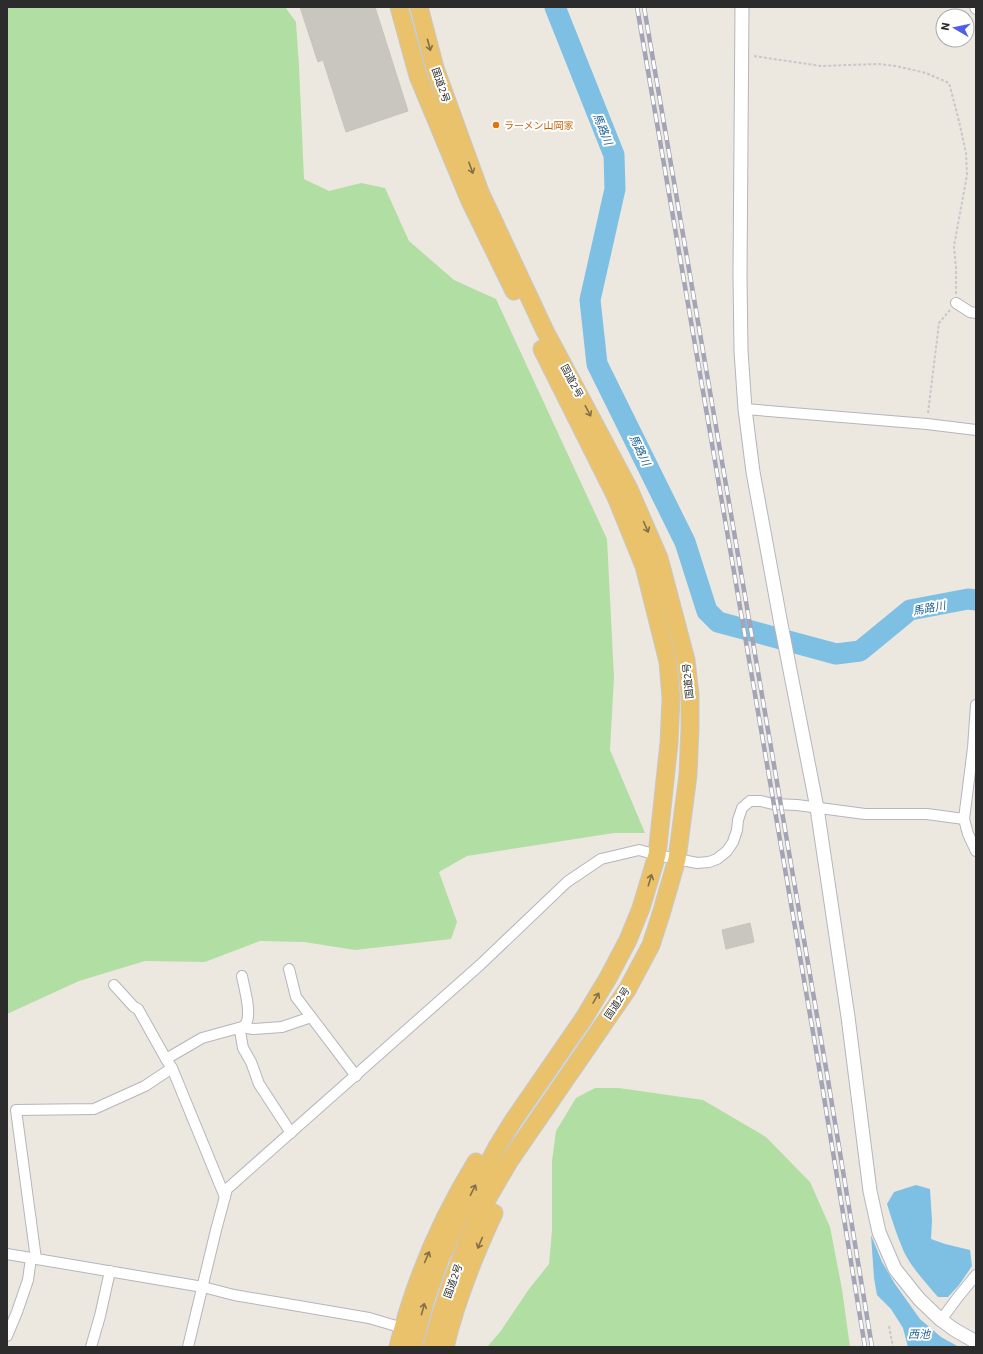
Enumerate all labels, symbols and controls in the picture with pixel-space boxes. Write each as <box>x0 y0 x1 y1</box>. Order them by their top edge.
north arrow <box>935 8 975 48</box>
text: N <box>938 21 953 31</box>
one-way arrow <box>425 38 433 51</box>
street label: 国道2号 <box>429 66 453 104</box>
water label: 馬路川 <box>590 111 616 148</box>
place label: ラーメン山岡家 <box>504 119 574 132</box>
marker: ラーメン山岡家 <box>491 120 501 130</box>
one-way arrow <box>468 161 475 174</box>
street label: 国道2号 <box>558 362 586 400</box>
one-way arrow <box>584 405 592 417</box>
water label: 馬路川 <box>626 432 654 469</box>
one-way arrow <box>643 521 650 533</box>
water label: 馬路川 <box>911 598 948 618</box>
street label: 国道2号 <box>680 662 696 700</box>
one-way arrow <box>647 874 654 887</box>
street label: 国道2号 <box>602 984 632 1022</box>
one-way arrow <box>592 992 600 1004</box>
one-way arrow <box>470 1184 478 1196</box>
one-way arrow <box>476 1236 484 1248</box>
one-way arrow <box>424 1251 432 1263</box>
street label: 国道2号 <box>441 1262 465 1300</box>
one-way arrow <box>419 1303 427 1316</box>
water label: 西池 <box>908 1327 931 1341</box>

